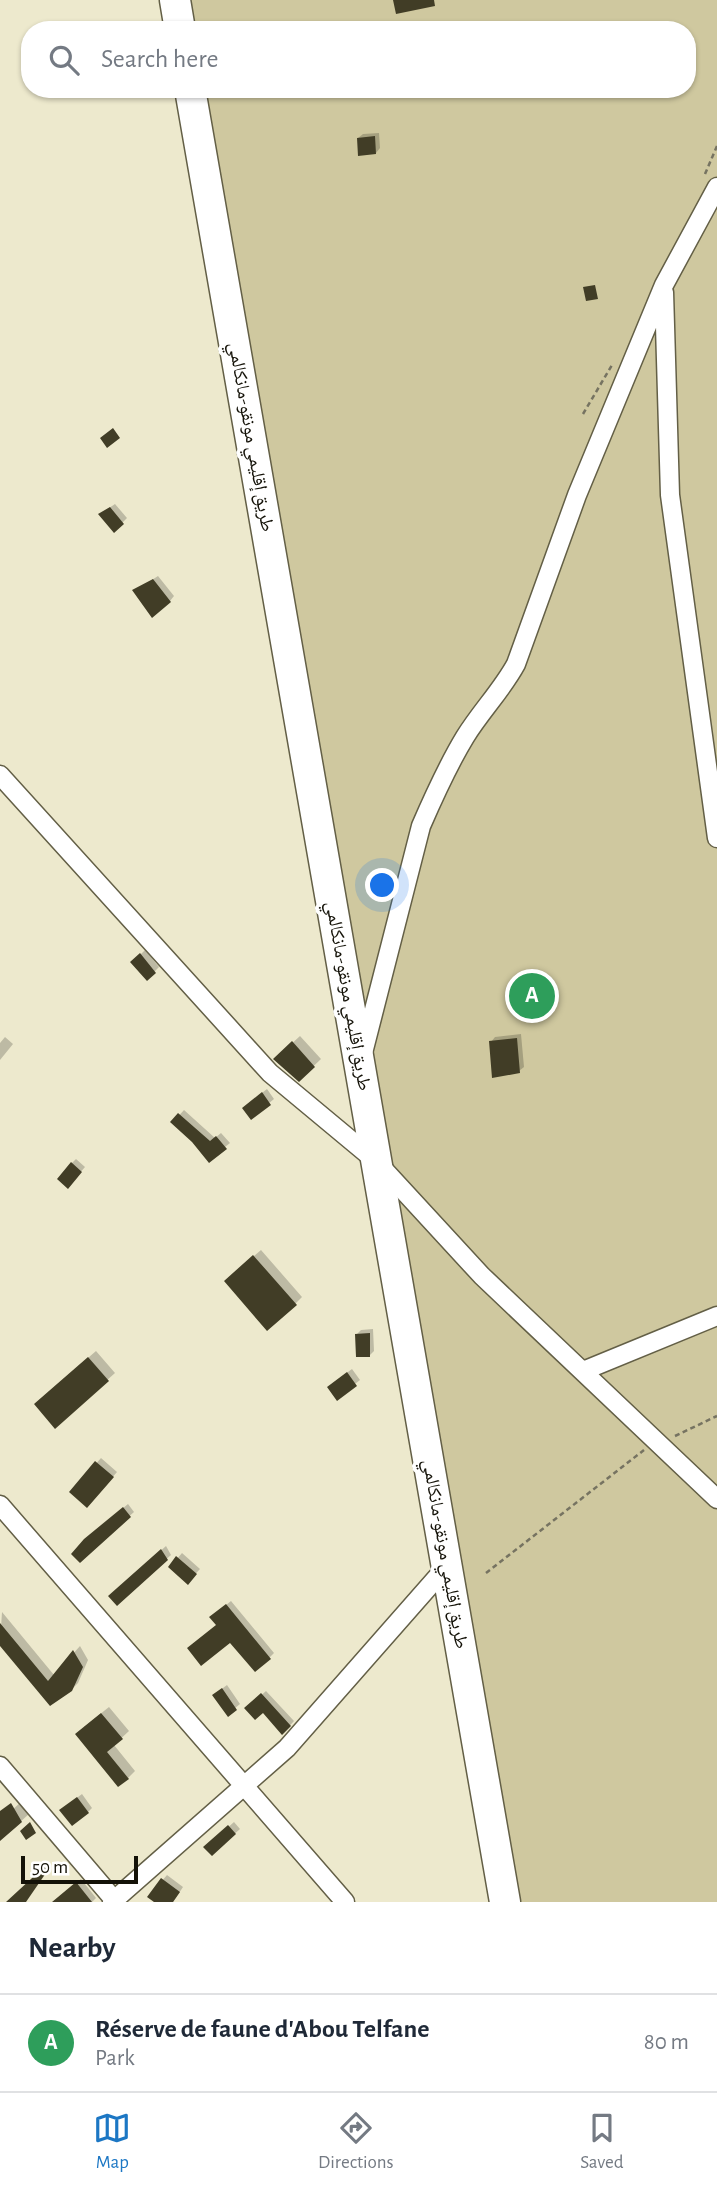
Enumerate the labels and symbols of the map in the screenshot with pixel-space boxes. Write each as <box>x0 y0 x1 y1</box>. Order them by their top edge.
street label: طريق إقليمي مونقو-مانكالمي <box>220 341 277 534</box>
your location <box>365 868 399 902</box>
street label: طريق إقليمي مونقو-مانكالمي <box>317 900 374 1093</box>
pin: A <box>509 970 555 1022</box>
street label: طريق إقليمي مونقو-مانكالمي <box>414 1458 471 1651</box>
scale bar <box>21 1853 138 1885</box>

